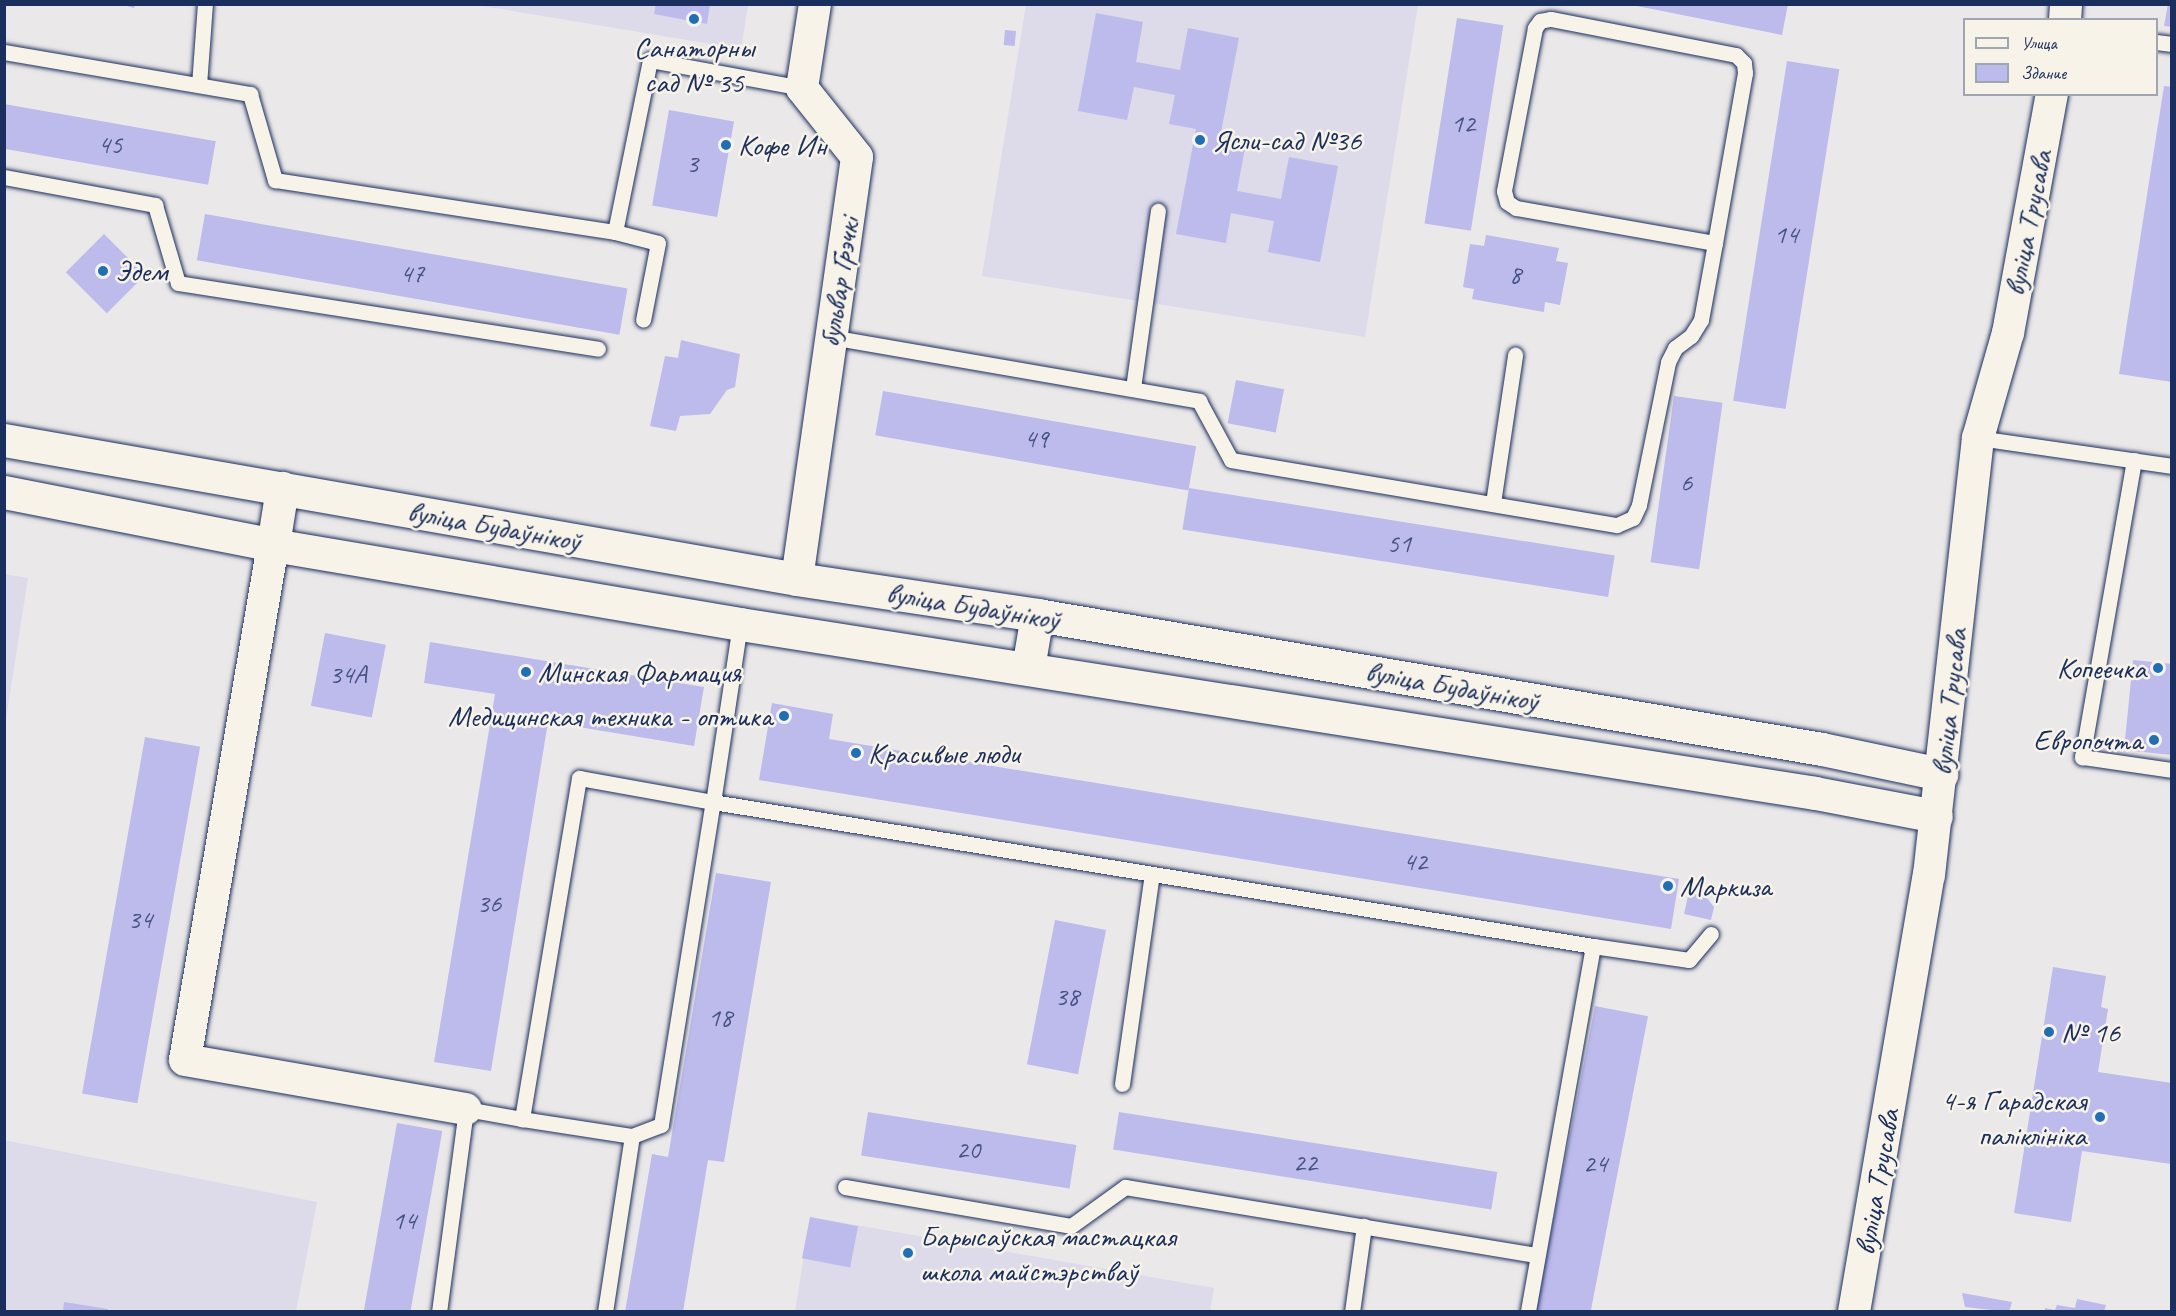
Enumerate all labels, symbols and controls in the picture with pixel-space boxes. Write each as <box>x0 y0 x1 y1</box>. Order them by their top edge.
marker: Санаторны сад № 35 <box>687 12 701 26</box>
legend <box>1963 18 2158 96</box>
place label: Санаторны сад № 35 <box>634 29 754 100</box>
text: Улица <box>2021 32 2057 54</box>
text: Здание <box>2021 62 2066 84</box>
house number: 12 <box>1451 108 1475 140</box>
place label: Ясли-сад №36 <box>1212 122 1361 158</box>
place label: Кофе Ин <box>738 127 827 163</box>
house number: 45 <box>98 129 122 161</box>
marker: Ясли-сад №36 <box>1193 133 1207 147</box>
marker: Кофе Ин <box>719 138 733 152</box>
house number: 3 <box>686 148 698 180</box>
street label: вуліца Трусава <box>1997 150 2059 296</box>
street label: бульвар Грэчкі <box>811 214 867 350</box>
house number: 14 <box>1774 219 1798 251</box>
place label: Эдем <box>115 253 167 289</box>
house number: 47 <box>400 258 424 290</box>
house number: 8 <box>1509 259 1521 291</box>
marker: Эдем <box>96 264 110 278</box>
house number: 49 <box>1024 423 1048 455</box>
house number: 6 <box>1680 467 1692 499</box>
street label: вуліца Будаўнікоў <box>405 493 583 559</box>
house number: 51 <box>1387 528 1411 560</box>
street label: вуліца Будаўнікоў <box>884 575 1062 637</box>
street label: вуліца Трусава <box>1924 629 1974 775</box>
place label: Копеечка <box>2057 650 2146 686</box>
street label: вуліца Будаўнікоў <box>1363 653 1541 719</box>
place label: Минская Фармация <box>538 654 741 690</box>
house number: 34А <box>329 659 367 691</box>
marker: Копеечка <box>2151 661 2165 675</box>
marker: Минская Фармация <box>519 665 533 679</box>
place label: Медицинская техника - оптика <box>446 698 772 734</box>
marker: Медицинская техника - оптика <box>777 709 791 723</box>
place label: Европочта <box>2033 722 2142 758</box>
marker: Европочта <box>2147 733 2161 747</box>
place label: Красивые люди <box>868 735 1023 771</box>
marker: Красивые люди <box>849 746 863 760</box>
house number: 42 <box>1403 846 1427 878</box>
place label: Маркиза <box>1680 868 1771 904</box>
marker: Маркиза <box>1661 879 1675 893</box>
house number: 36 <box>477 888 501 920</box>
house number: 34 <box>128 904 152 936</box>
house number: 38 <box>1055 981 1079 1013</box>
house number: 18 <box>708 1002 732 1034</box>
place label: № 16 <box>2061 1014 2120 1050</box>
marker: № 16 <box>2042 1025 2056 1039</box>
place label: 4-я Гарадская паліклініка <box>1946 1082 2086 1152</box>
marker: 4-я Гарадская паліклініка <box>2091 1108 2109 1126</box>
street label: вуліца Трусава <box>1847 1109 1907 1255</box>
house number: 20 <box>956 1134 980 1166</box>
house number: 22 <box>1293 1147 1317 1179</box>
house number: 24 <box>1583 1148 1607 1180</box>
house number: 14 <box>392 1205 416 1237</box>
place label: Барысаўская мастацкая школа майстэрстваў <box>920 1218 1175 1288</box>
marker: Барысаўская мастацкая школа майстэрстваў <box>901 1246 915 1260</box>

